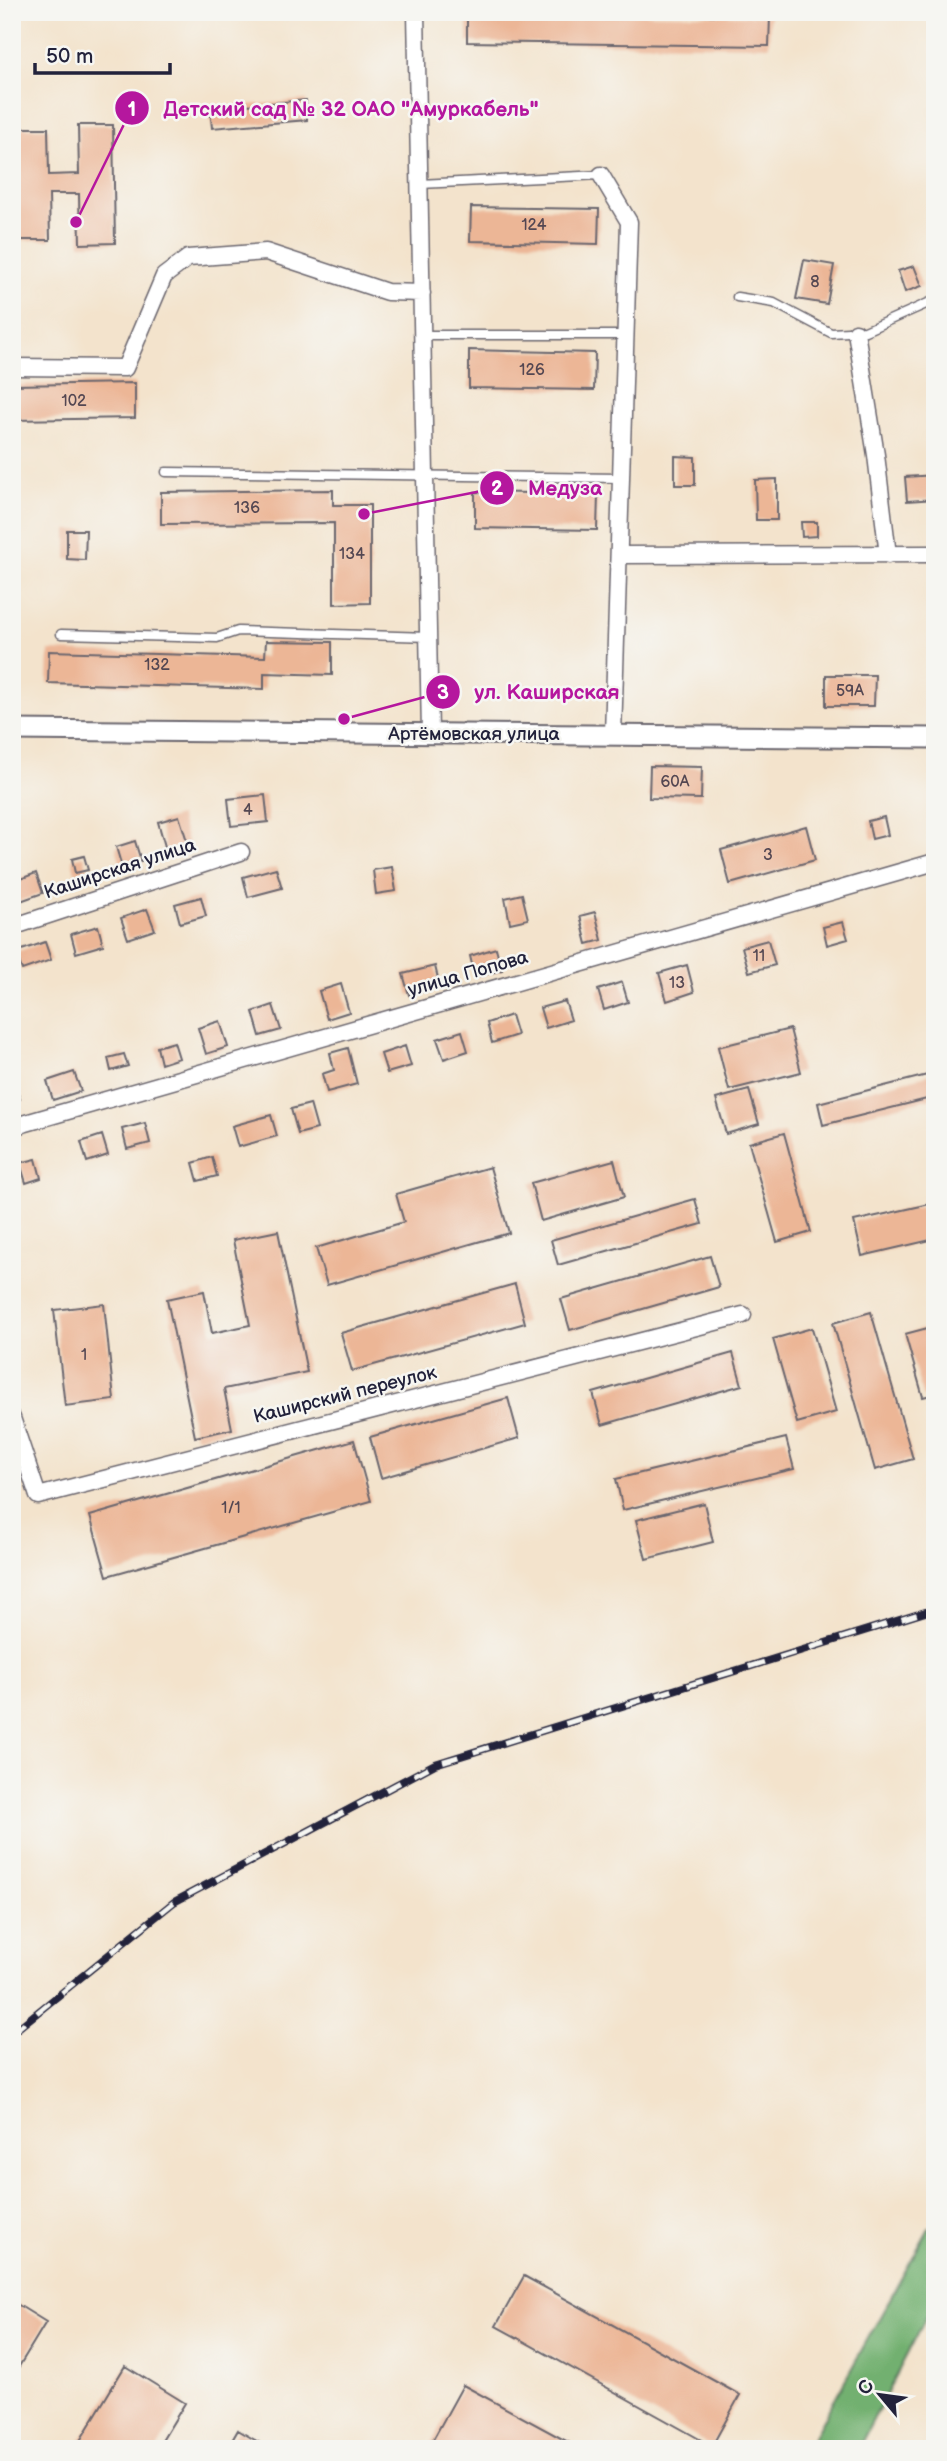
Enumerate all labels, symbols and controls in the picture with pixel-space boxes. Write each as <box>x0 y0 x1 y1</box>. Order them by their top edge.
scale bar <box>35 32 170 76</box>
text: 50 m <box>46 44 93 69</box>
callout: Детский сад № 32 ОАО "Амуркабель" <box>114 87 553 129</box>
text: 1 <box>128 97 136 122</box>
text: Детский сад № 32 ОАО "Амуркабель" <box>163 97 539 122</box>
house number: 124 <box>521 216 547 235</box>
house number: 8 <box>810 273 820 292</box>
house number: 126 <box>519 361 545 380</box>
house number: 102 <box>61 392 87 411</box>
callout: Медуза <box>479 467 616 509</box>
text: 2 <box>491 476 504 501</box>
text: Медуза <box>528 476 603 501</box>
house number: 136 <box>234 499 260 518</box>
house number: 134 <box>339 545 365 564</box>
house number: 132 <box>144 656 170 675</box>
callout: ул. Каширская <box>426 671 634 713</box>
text: 3 <box>437 680 449 705</box>
text: ул. Каширская <box>474 680 620 705</box>
house number: 59А <box>836 682 864 701</box>
street label: Артёмовская улица <box>387 723 560 746</box>
house number: 60А <box>661 773 690 792</box>
house number: 4 <box>243 801 253 820</box>
street label: Каширская улица <box>41 834 199 904</box>
house number: 3 <box>763 846 773 865</box>
street label: улица Попова <box>405 946 531 1002</box>
house number: 11 <box>753 947 765 966</box>
house number: 13 <box>669 974 685 993</box>
house number: 1 <box>81 1346 87 1365</box>
street label: Каширский переулок <box>251 1361 439 1429</box>
house number: 1/1 <box>221 1499 241 1518</box>
north arrow <box>846 2360 916 2430</box>
text: С <box>853 2376 880 2399</box>

